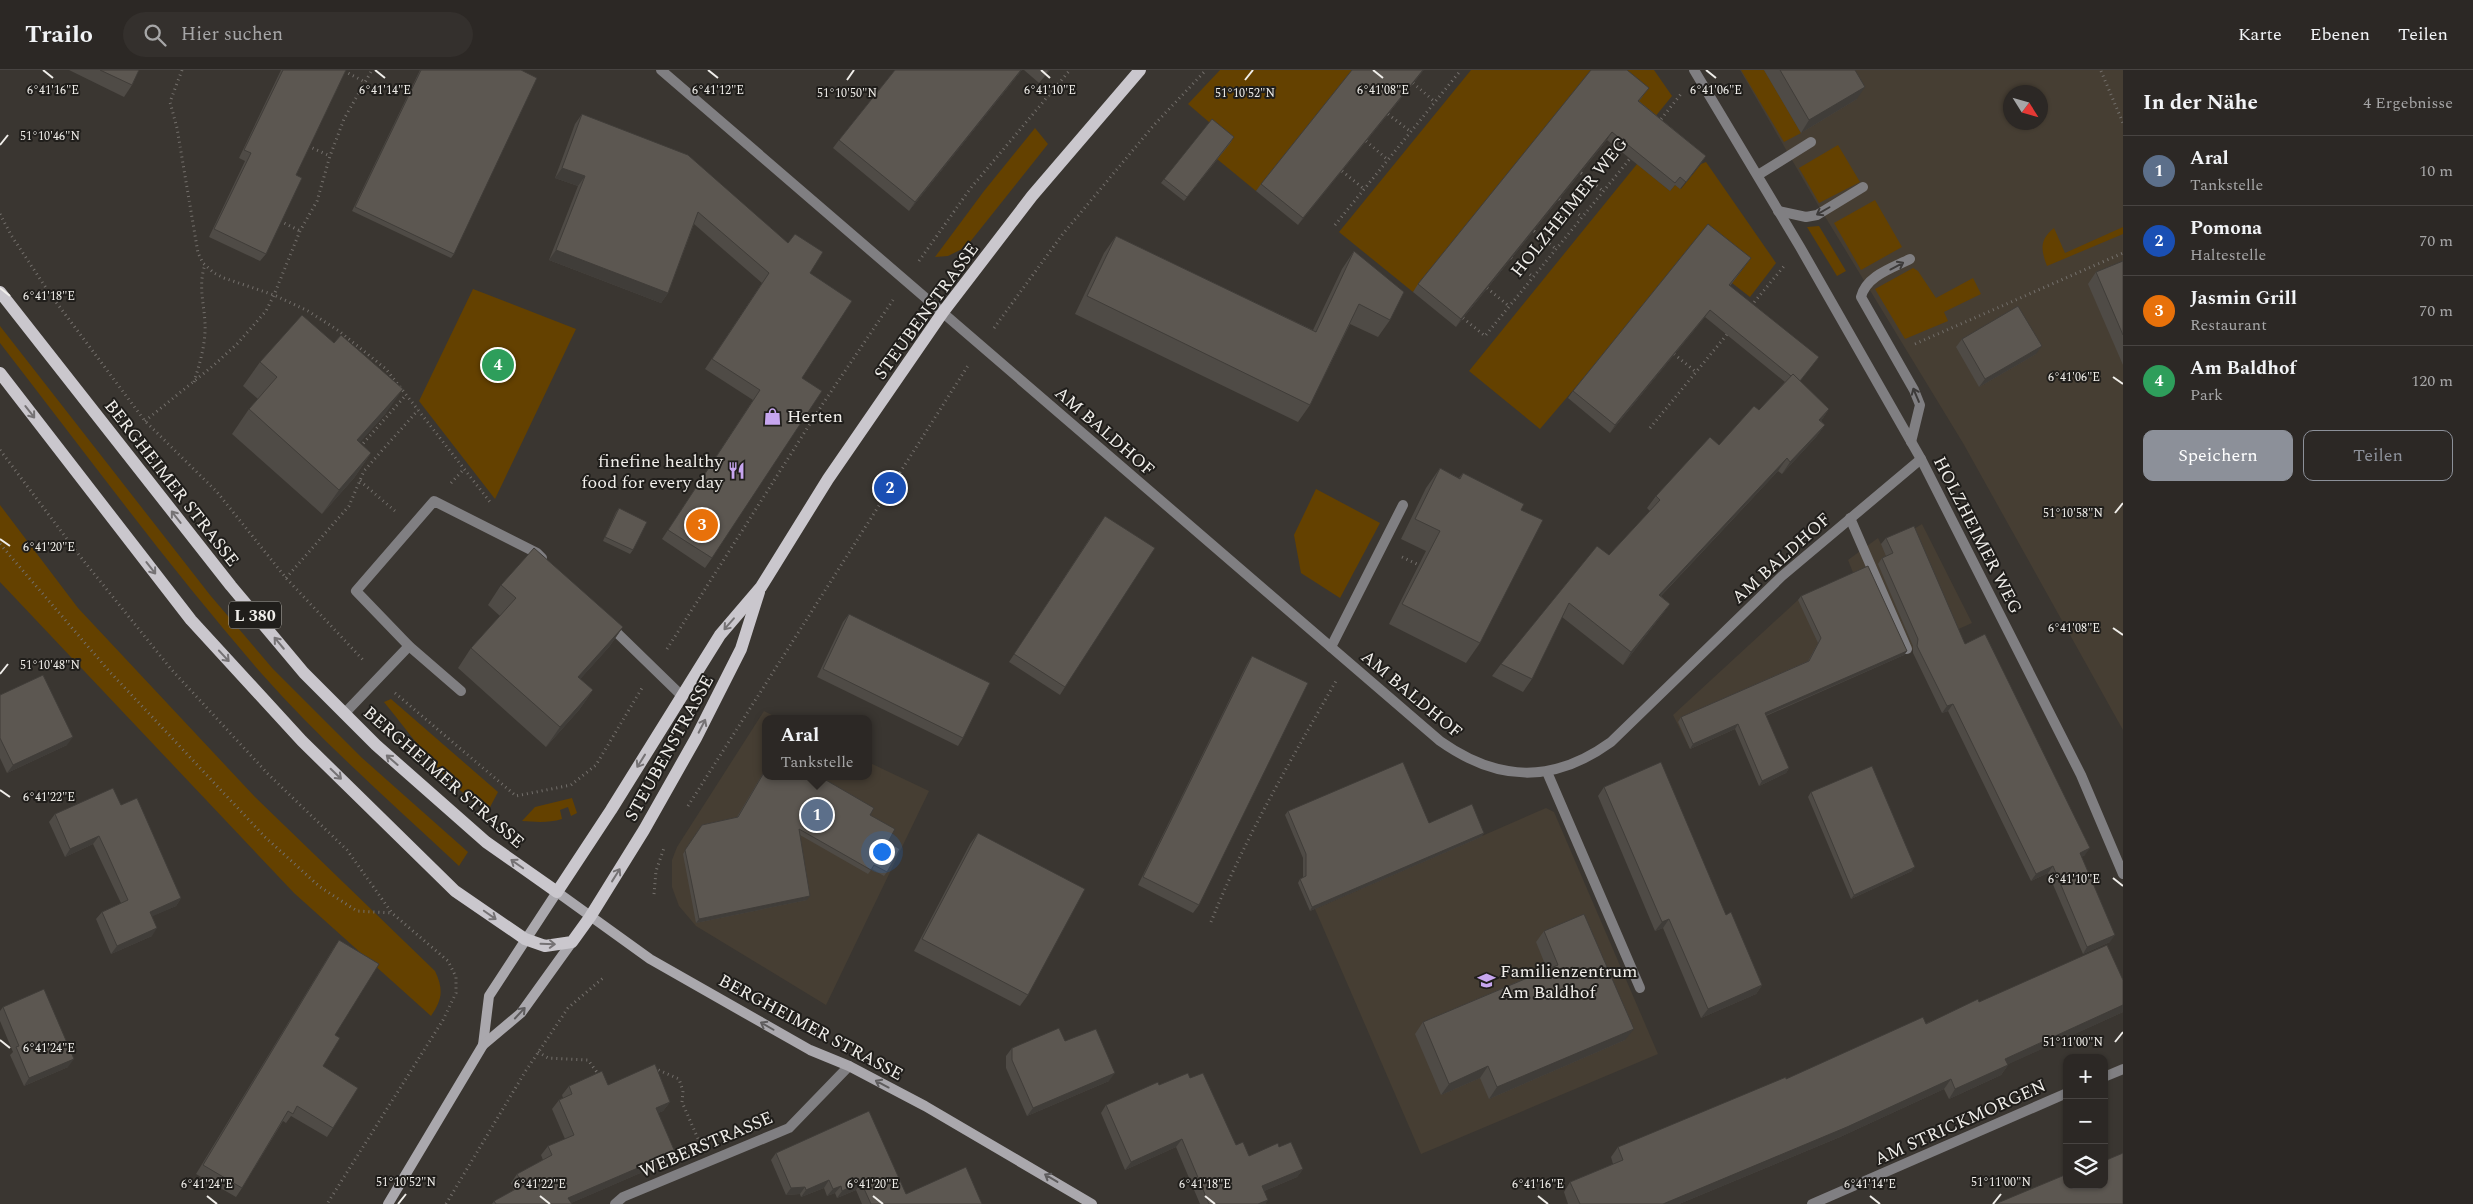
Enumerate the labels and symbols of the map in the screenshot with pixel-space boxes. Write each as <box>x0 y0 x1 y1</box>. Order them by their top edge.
text: 6°41'16"E <box>27 81 79 100</box>
text: 6°41'14"E <box>359 81 411 100</box>
text: 6°41'12"E <box>692 81 744 100</box>
text: 6°41'10"E <box>1024 81 1076 100</box>
text: 6°41'08"E <box>1357 81 1409 100</box>
text: 6°41'06"E <box>1690 81 1742 100</box>
text: 51°10'50"N <box>817 84 877 103</box>
text: 51°10'52"N <box>1215 84 1275 103</box>
north arrow <box>2003 85 2048 130</box>
text: 51°10'46"N <box>20 127 80 146</box>
street label: HOLZHEIMER WEG <box>1504 131 1635 283</box>
one-way arrow <box>1816 206 1831 216</box>
street label: STEUBENSTRASSE <box>867 237 985 386</box>
one-way arrow <box>1889 261 1904 271</box>
text: 6°41'18"E <box>23 287 75 306</box>
pin: 4 <box>482 346 514 384</box>
text: 6°41'06"E <box>2048 368 2100 387</box>
street label: AM BALDHOF <box>1048 380 1161 483</box>
one-way arrow <box>1911 388 1920 403</box>
street label: BERGHEIMER STRASSE <box>98 394 246 573</box>
place label: Herten <box>787 403 843 430</box>
one-way arrow <box>24 405 35 418</box>
shop icon: Herten <box>763 406 783 426</box>
place label: finefine healthy food for every day <box>581 448 724 496</box>
street label: HOLZHEIMER WEG <box>1926 452 2029 619</box>
restaurant icon: finefine healthy food for every day <box>727 461 747 481</box>
pin: 2 <box>874 469 906 507</box>
text: 51°10'58"N <box>2043 504 2103 523</box>
pin: 3 <box>686 506 718 544</box>
street label: AM BALDHOF <box>1726 506 1837 610</box>
one-way arrow <box>171 511 182 524</box>
text: 6°41'20"E <box>23 538 75 557</box>
one-way arrow <box>145 561 156 574</box>
road number: L 380 <box>229 602 281 628</box>
one-way arrow <box>724 617 735 630</box>
text: 6°41'08"E <box>2048 619 2100 638</box>
one-way arrow <box>273 637 285 650</box>
street label: AM BALDHOF <box>1355 644 1468 745</box>
one-way arrow <box>218 650 230 662</box>
text: 51°10'48"N <box>20 656 80 675</box>
street label: STEUBENSTRASSE <box>618 670 721 826</box>
street label: BERGHEIMER STRASSE <box>357 700 530 855</box>
one-way arrow <box>697 719 707 734</box>
one-way arrow <box>636 753 646 767</box>
one-way arrow <box>386 754 399 766</box>
one-way arrow <box>329 768 342 780</box>
text: 6°41'22"E <box>23 788 75 807</box>
pin: 1 <box>801 796 833 834</box>
your location <box>869 839 895 865</box>
one-way arrow <box>510 859 524 869</box>
one-way arrow <box>612 869 622 883</box>
text: 6°41'10"E <box>2048 870 2100 889</box>
one-way arrow <box>483 910 497 920</box>
one-way arrow <box>540 939 556 949</box>
place label: Familienzentrum Am Baldhof <box>1500 958 1638 1006</box>
street label: BERGHEIMER STRASSE <box>713 967 908 1088</box>
school or university icon: Familienzentrum Am Baldhof <box>1476 971 1496 991</box>
one-way arrow <box>514 1007 526 1019</box>
one-way arrow <box>761 1021 775 1031</box>
text: 51°11'00"N <box>2043 1033 2103 1052</box>
text: 6°41'24"E <box>23 1039 75 1058</box>
street label: AM STRICKMORGEN <box>1870 1072 2050 1172</box>
one-way arrow <box>874 1079 889 1089</box>
street label: WEBERSTRASSE <box>635 1104 777 1185</box>
text: 51°10'52"N <box>376 1173 436 1192</box>
one-way arrow <box>1044 1173 1058 1183</box>
text: 51°11'00"N <box>1971 1173 2031 1192</box>
text: 6°41'24"E <box>181 1175 233 1194</box>
text: 6°41'22"E <box>514 1175 566 1194</box>
text: 6°41'20"E <box>847 1175 899 1194</box>
text: 6°41'18"E <box>1179 1175 1231 1194</box>
text: 6°41'16"E <box>1512 1175 1564 1194</box>
text: 6°41'14"E <box>1844 1175 1896 1194</box>

